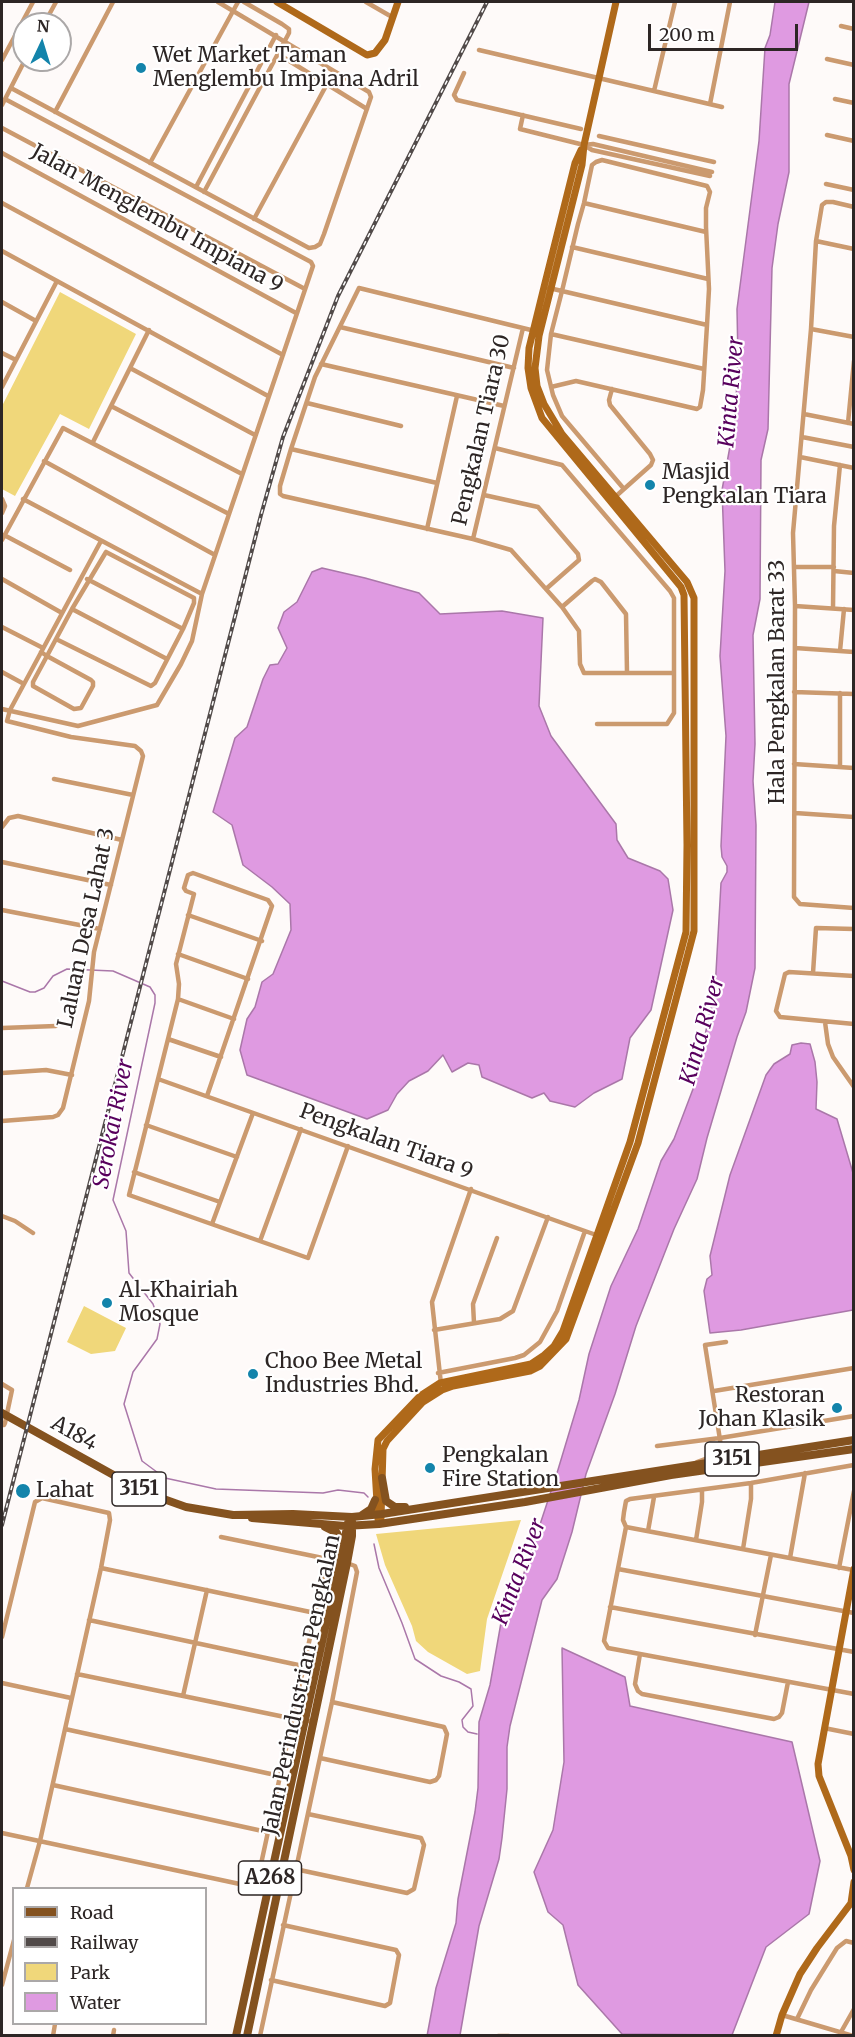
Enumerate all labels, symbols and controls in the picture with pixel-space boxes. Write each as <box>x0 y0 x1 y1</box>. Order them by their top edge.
north arrow <box>12 12 72 72</box>
scale bar <box>651 12 801 50</box>
text: N <box>36 16 50 36</box>
text: 200 m <box>659 23 715 46</box>
place label: Wet Market Taman Menglembu Impiana Adril <box>153 43 419 93</box>
marker: Wet Market Taman Menglembu Impiana Adril <box>134 61 148 75</box>
street label: Jalan Menglembu Impiana 9 <box>27 139 287 299</box>
street label: Pengkalan Tiara 30 <box>448 332 516 528</box>
water label: Kinta River <box>714 335 750 449</box>
place label: Masjid Pengkalan Tiara <box>662 460 827 510</box>
marker: Masjid Pengkalan Tiara <box>643 478 657 492</box>
street label: Hala Pengkalan Barat 33 <box>765 560 791 804</box>
street label: Laluan Desa Lahat 3 <box>53 826 121 1030</box>
water label: Kinta River <box>675 974 731 1088</box>
water label: Serokai River <box>89 1057 139 1191</box>
street label: Pengkalan Tiara 9 <box>296 1099 476 1185</box>
place label: Al-Khairiah Mosque <box>119 1278 238 1328</box>
marker: Al-Khairiah Mosque <box>100 1296 114 1310</box>
place label: Choo Bee Metal Industries Bhd. <box>265 1349 422 1399</box>
marker: Choo Bee Metal Industries Bhd. <box>246 1367 260 1381</box>
place label: Restoran Johan Klasik <box>698 1383 825 1433</box>
marker: Restoran Johan Klasik <box>830 1401 844 1415</box>
street label: A184 <box>47 1411 101 1457</box>
road number: 3151 <box>705 1442 759 1476</box>
place label: Pengkalan Fire Station <box>442 1443 559 1493</box>
marker: Pengkalan Fire Station <box>423 1461 437 1475</box>
road number: 3151 <box>112 1472 166 1506</box>
place label: Lahat <box>36 1478 94 1504</box>
marker: Lahat <box>14 1482 32 1500</box>
water label: Kinta River <box>488 1515 552 1629</box>
street label: Jalan Perindustrian Pengkalan <box>258 1532 346 1838</box>
road number: A268 <box>238 1861 302 1895</box>
legend <box>12 1887 207 2025</box>
text: Road <box>70 1901 114 1924</box>
text: Railway <box>70 1931 138 1954</box>
text: Park <box>70 1961 110 1984</box>
text: Water <box>70 1991 121 2014</box>

